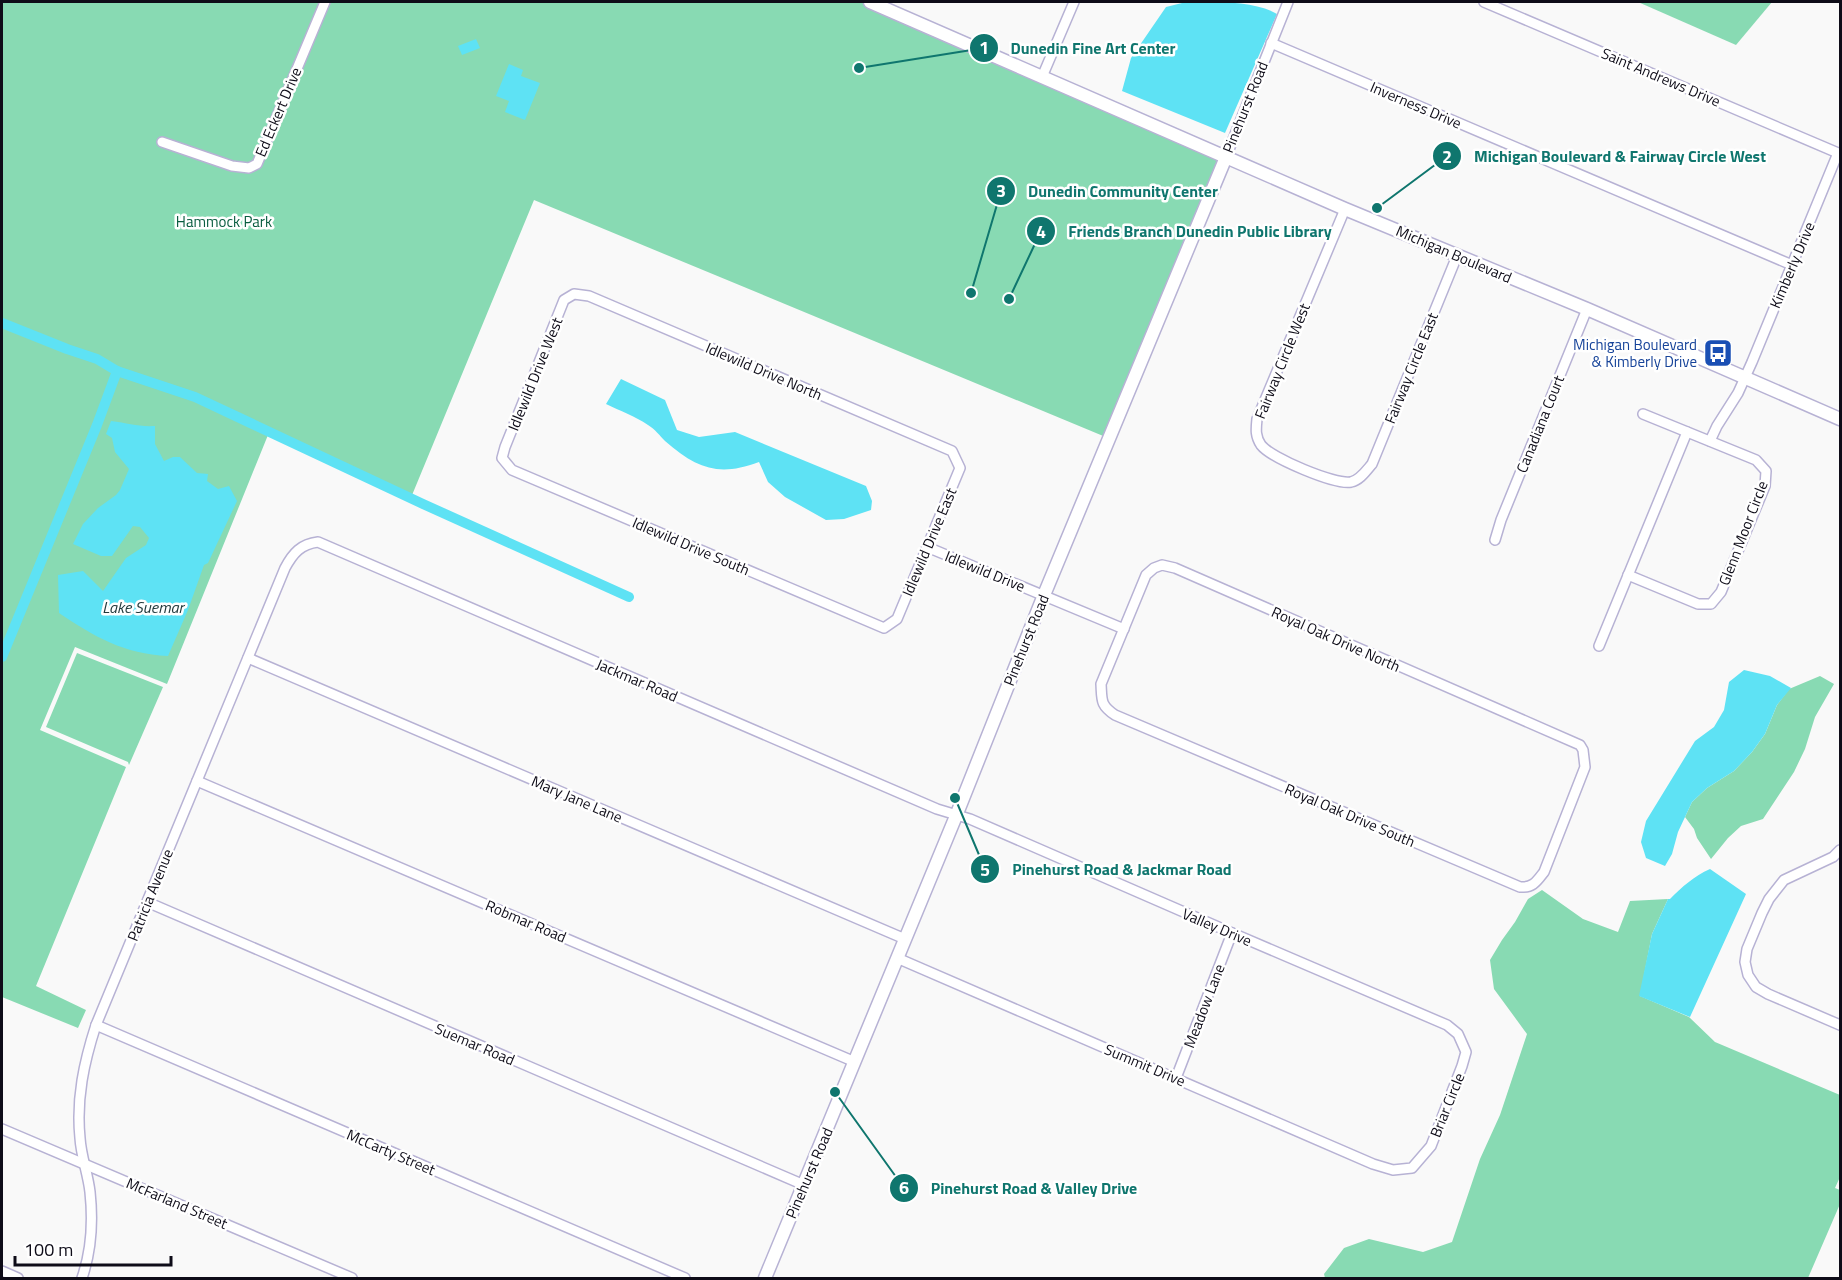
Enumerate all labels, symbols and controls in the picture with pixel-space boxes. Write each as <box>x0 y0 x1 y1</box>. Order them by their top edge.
callout: Dunedin Fine Art Center <box>969 31 1188 65</box>
text: 1 <box>979 34 989 61</box>
text: Dunedin Fine Art Center <box>1011 36 1176 60</box>
street label: Saint Andrews Drive <box>1598 42 1724 112</box>
street label: Pinehurst Road <box>1216 58 1274 156</box>
street label: Ed Eckert Drive <box>249 64 307 160</box>
street label: Inverness Drive <box>1367 75 1465 135</box>
callout: Michigan Boulevard & Fairway Circle West <box>1432 139 1778 173</box>
text: 2 <box>1442 143 1452 170</box>
text: Michigan Boulevard & Fairway Circle West <box>1474 144 1766 168</box>
callout: Dunedin Community Center <box>986 174 1230 208</box>
text: 3 <box>996 177 1006 204</box>
text: Dunedin Community Center <box>1028 179 1218 203</box>
park label: Hammock Park <box>176 210 272 233</box>
callout: Friends Branch Dunedin Public Library <box>1026 214 1344 248</box>
text: 4 <box>1036 218 1046 245</box>
street label: Kimberly Drive <box>1763 218 1821 312</box>
text: Friends Branch Dunedin Public Library <box>1068 219 1332 243</box>
street label: Michigan Boulevard <box>1392 219 1516 289</box>
street label: Fairway Circle West <box>1248 299 1316 422</box>
street label: Fairway Circle East <box>1378 308 1444 427</box>
street label: Idlewild Drive West <box>502 313 569 434</box>
place label: Michigan Boulevard & Kimberly Drive <box>1573 333 1697 373</box>
street label: Idlewild Drive North <box>702 336 826 406</box>
bus stop icon: Michigan Boulevard & Kimberly Drive <box>1702 337 1734 369</box>
street label: Canadiana Court <box>1510 371 1570 476</box>
street label: Glenn Moor Circle <box>1712 477 1774 589</box>
street label: Idlewild Drive East <box>896 483 963 600</box>
street label: Idlewild Drive South <box>629 511 753 581</box>
street label: Idlewild Drive <box>941 544 1029 598</box>
street label: Pinehurst Road <box>997 591 1055 689</box>
water label: Lake Suemar <box>102 595 186 619</box>
street label: Royal Oak Drive North <box>1268 600 1404 678</box>
street label: Jackmar Road <box>593 652 681 708</box>
street label: Mary Jane Lane <box>528 769 626 829</box>
street label: Royal Oak Drive South <box>1281 777 1419 853</box>
street label: Patricia Avenue <box>121 845 179 945</box>
callout: Pinehurst Road & Jackmar Road <box>970 852 1244 886</box>
text: 5 <box>980 856 990 883</box>
text: Pinehurst Road & Jackmar Road <box>1012 857 1232 881</box>
street label: Robmar Road <box>482 894 570 948</box>
street label: Valley Drive <box>1179 902 1255 952</box>
street label: Meadow Lane <box>1177 961 1231 1051</box>
street label: Suemar Road <box>432 1017 518 1071</box>
street label: Summit Drive <box>1101 1038 1189 1092</box>
street label: Briar Circle <box>1424 1069 1470 1141</box>
street label: McCarty Street <box>343 1123 440 1181</box>
street label: Pinehurst Road <box>779 1124 839 1222</box>
street label: McFarland Street <box>123 1171 232 1235</box>
callout: Pinehurst Road & Valley Drive <box>889 1171 1150 1205</box>
text: 6 <box>899 1174 909 1201</box>
text: Pinehurst Road & Valley Drive <box>931 1176 1137 1200</box>
scale bar <box>15 1229 171 1267</box>
text: 100 m <box>24 1236 73 1263</box>

